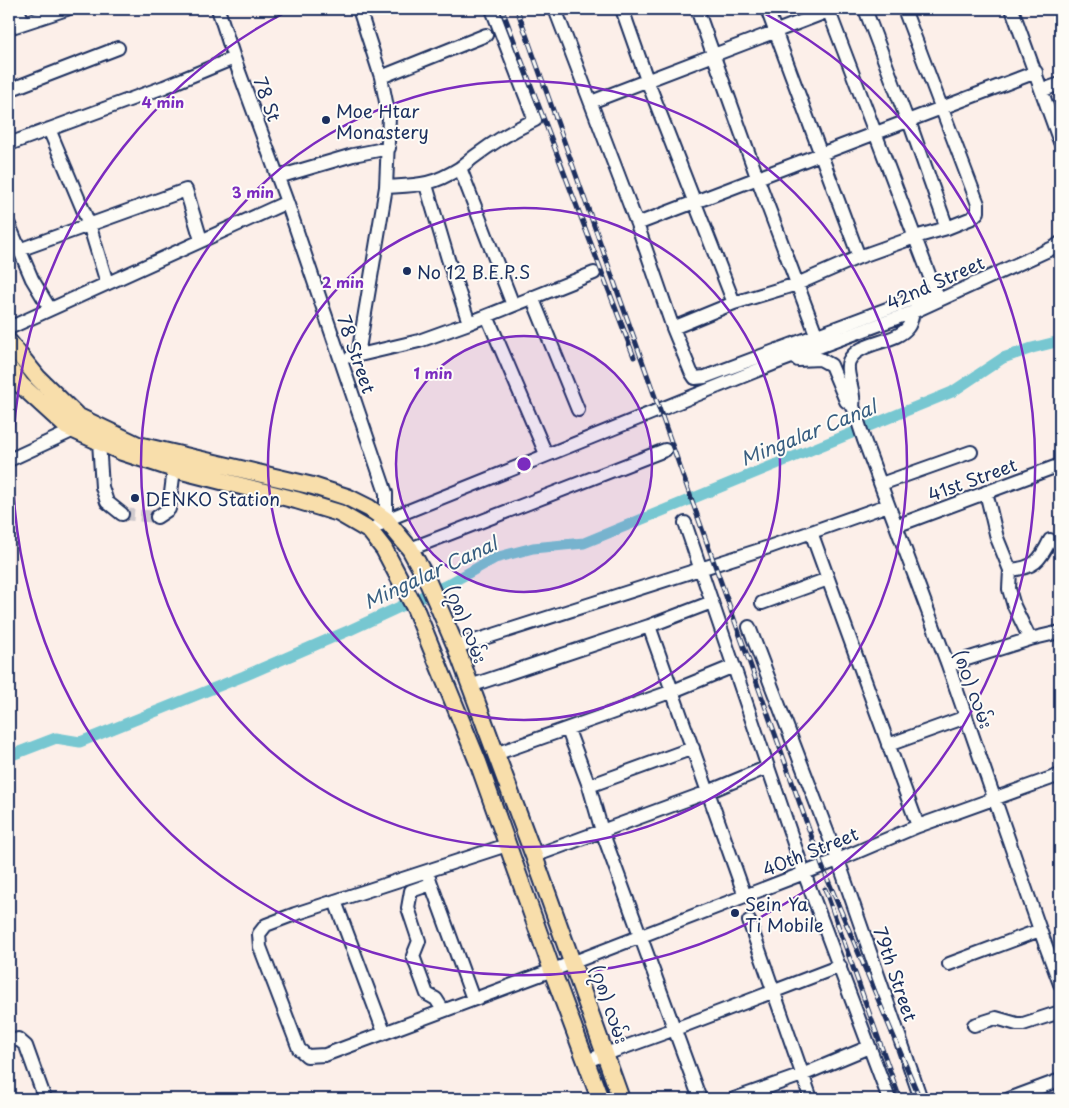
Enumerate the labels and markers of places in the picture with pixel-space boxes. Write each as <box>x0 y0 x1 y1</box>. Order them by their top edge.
place label: Moe Htar Monastery <box>336 97 429 145</box>
marker: Moe Htar Monastery <box>320 114 332 126</box>
place label: No 12 B.E.P.S <box>417 258 530 285</box>
marker: No 12 B.E.P.S <box>401 265 413 277</box>
centre of rings <box>515 455 533 473</box>
place label: DENKO Station <box>145 485 280 512</box>
marker: DENKO Station <box>129 492 141 504</box>
place label: Sein Ya Ti Mobile <box>745 890 824 938</box>
marker: Sein Ya Ti Mobile <box>729 907 741 919</box>

